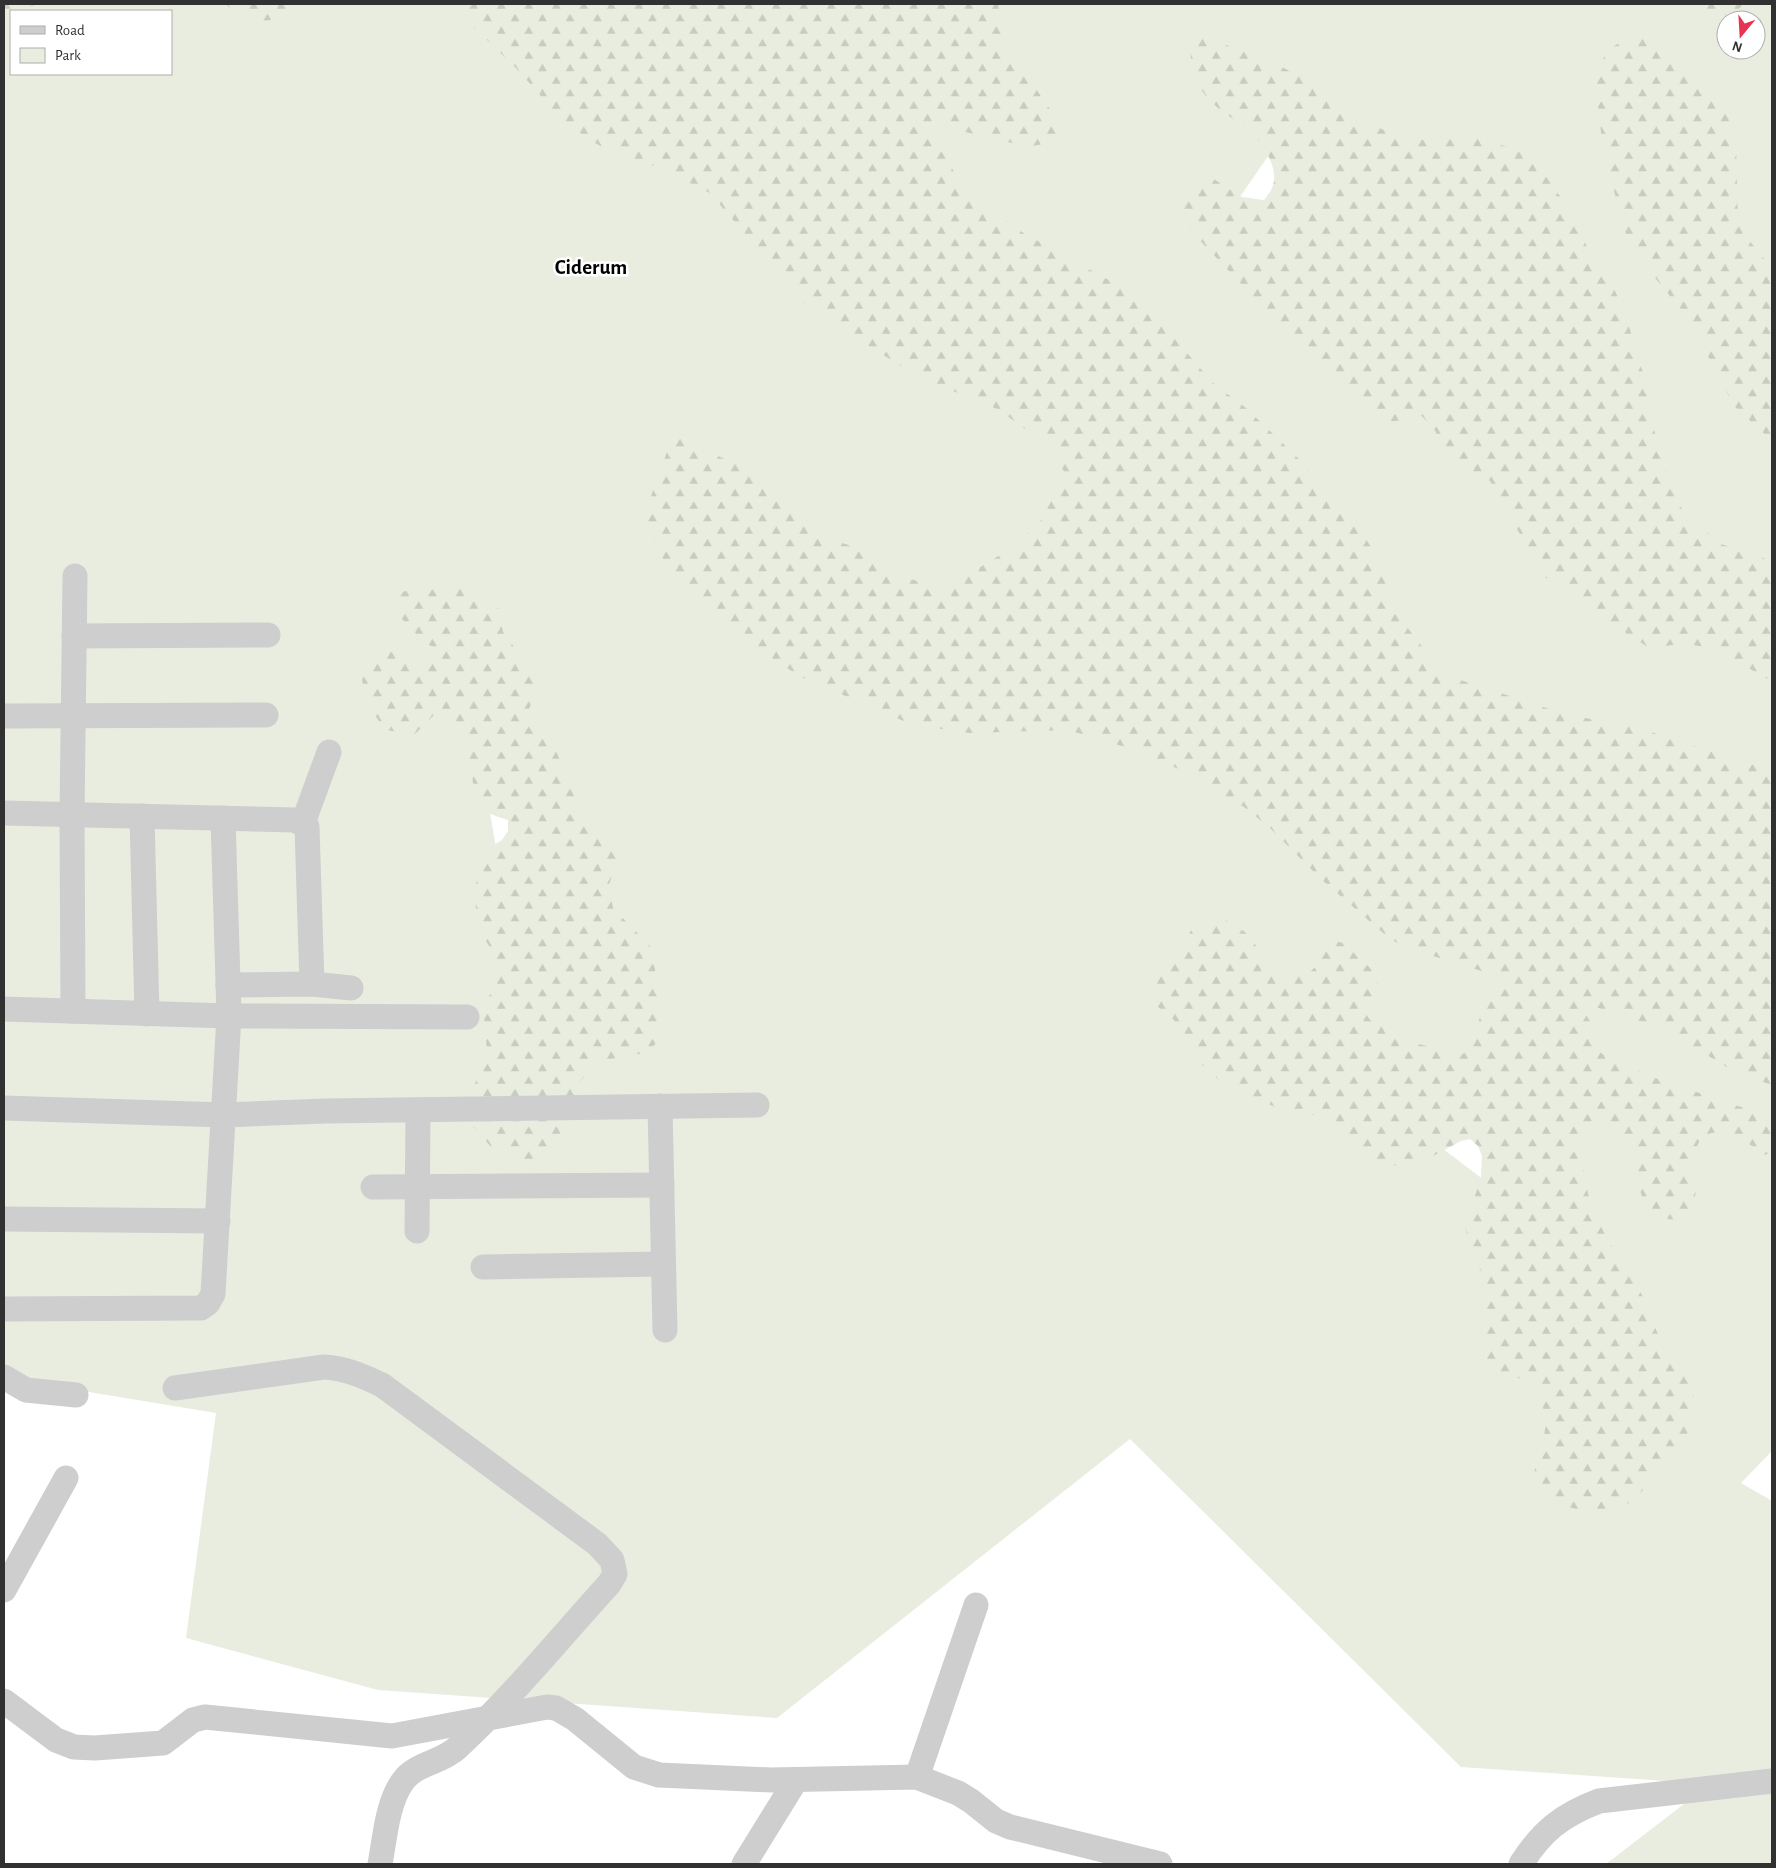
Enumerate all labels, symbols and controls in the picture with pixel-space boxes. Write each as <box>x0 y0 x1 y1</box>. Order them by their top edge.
legend <box>10 10 172 75</box>
north arrow <box>1716 10 1766 60</box>
text: Road <box>55 23 85 38</box>
text: N <box>1730 38 1744 55</box>
text: Park <box>55 48 81 63</box>
district label: Ciderum <box>555 257 627 278</box>

